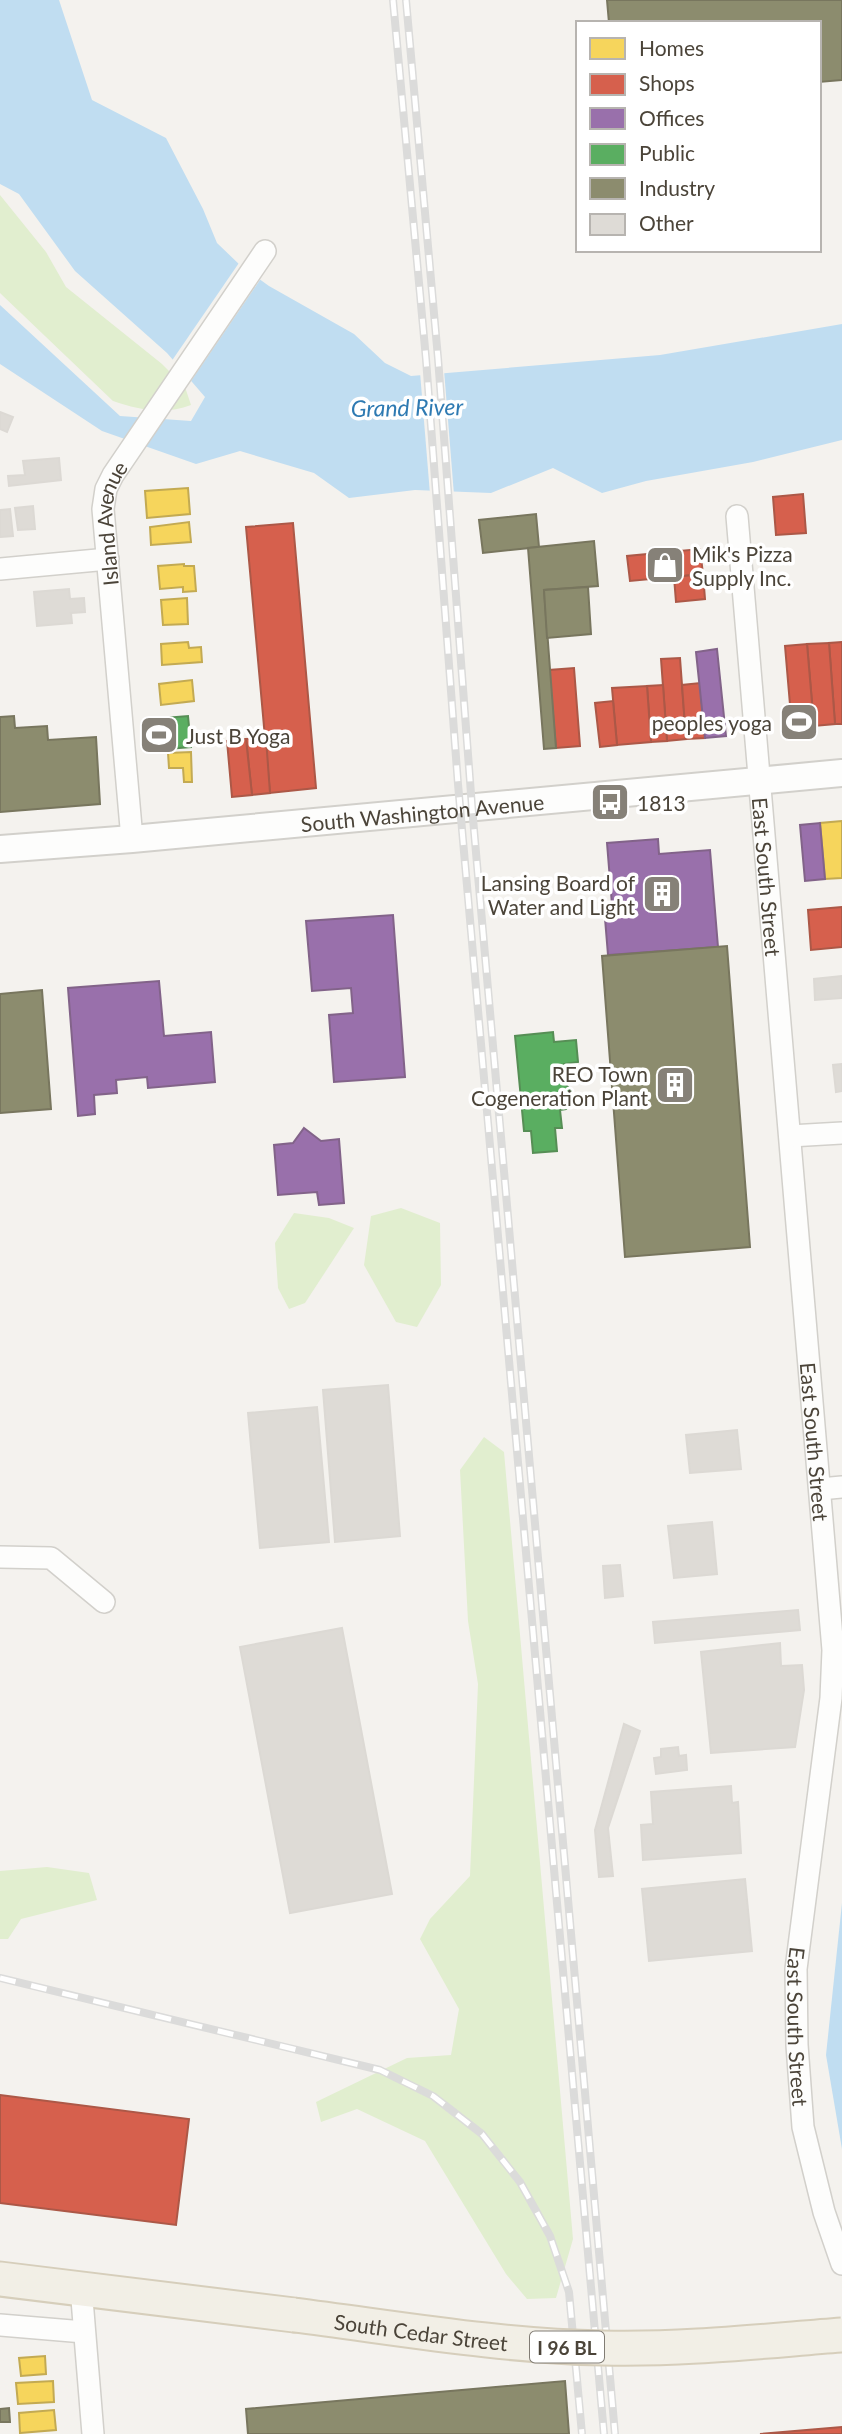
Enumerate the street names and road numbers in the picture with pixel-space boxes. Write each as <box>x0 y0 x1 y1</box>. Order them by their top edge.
street label: Island Avenue <box>90 456 132 587</box>
street label: South Washington Avenue <box>300 788 545 836</box>
street label: East South Street <box>748 796 787 958</box>
street label: East South Street <box>796 1361 835 1523</box>
street label: East South Street <box>784 1946 814 2108</box>
street label: South Cedar Street <box>333 2308 509 2355</box>
road number: I 96 BL <box>530 2332 604 2362</box>

